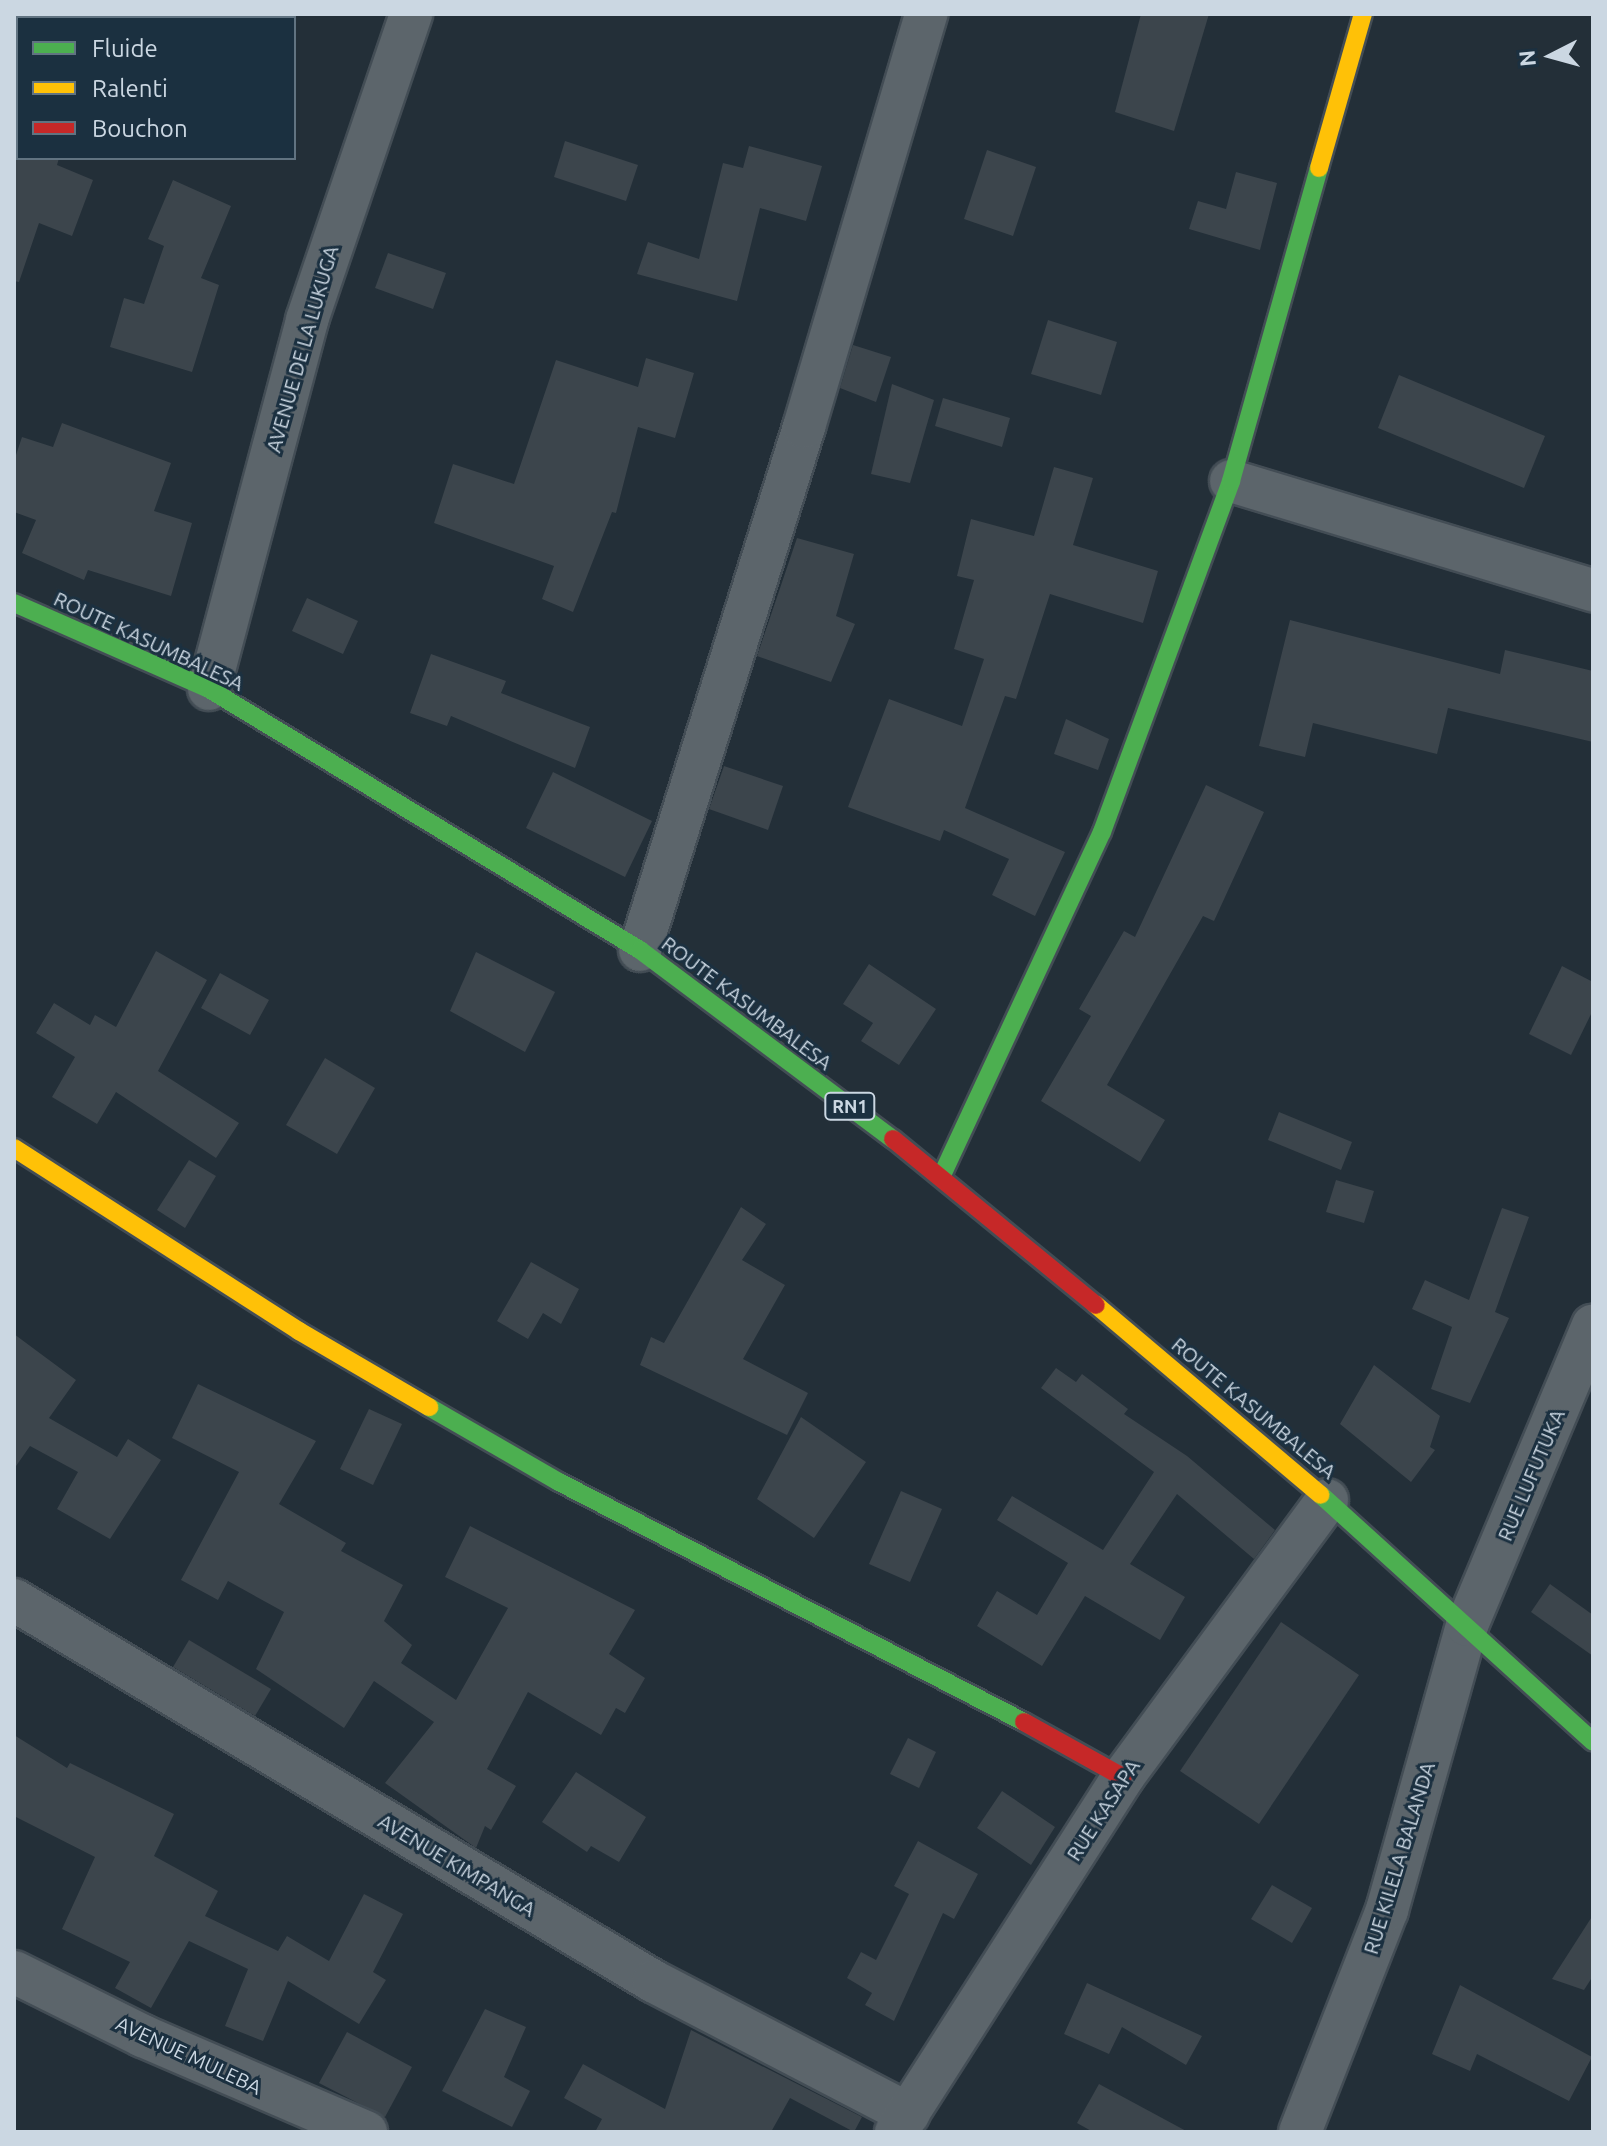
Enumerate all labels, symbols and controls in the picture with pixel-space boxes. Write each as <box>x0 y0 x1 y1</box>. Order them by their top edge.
legend <box>16 16 296 160</box>
north arrow <box>1511 16 1591 96</box>
text: Fluide <box>92 35 158 62</box>
text: N <box>1513 49 1540 68</box>
text: Ralenti <box>92 75 168 102</box>
text: Bouchon <box>92 115 188 142</box>
street label: AVENUE DE LA LUKUGA <box>261 243 343 455</box>
street label: ROUTE KASUMBALESA <box>50 586 248 696</box>
street label: ROUTE KASUMBALESA <box>657 931 837 1075</box>
road number: RN1 <box>824 1092 876 1120</box>
street label: ROUTE KASUMBALESA <box>1167 1332 1341 1484</box>
street label: RUE LUFUTUKA <box>1493 1406 1569 1544</box>
street label: RUE KASAPA <box>1061 1755 1145 1865</box>
street label: RUE KILELA BALANDA <box>1358 1759 1440 1957</box>
street label: AVENUE KIMPANGA <box>374 1809 540 1921</box>
street label: AVENUE MULEBA <box>112 2011 266 2099</box>

